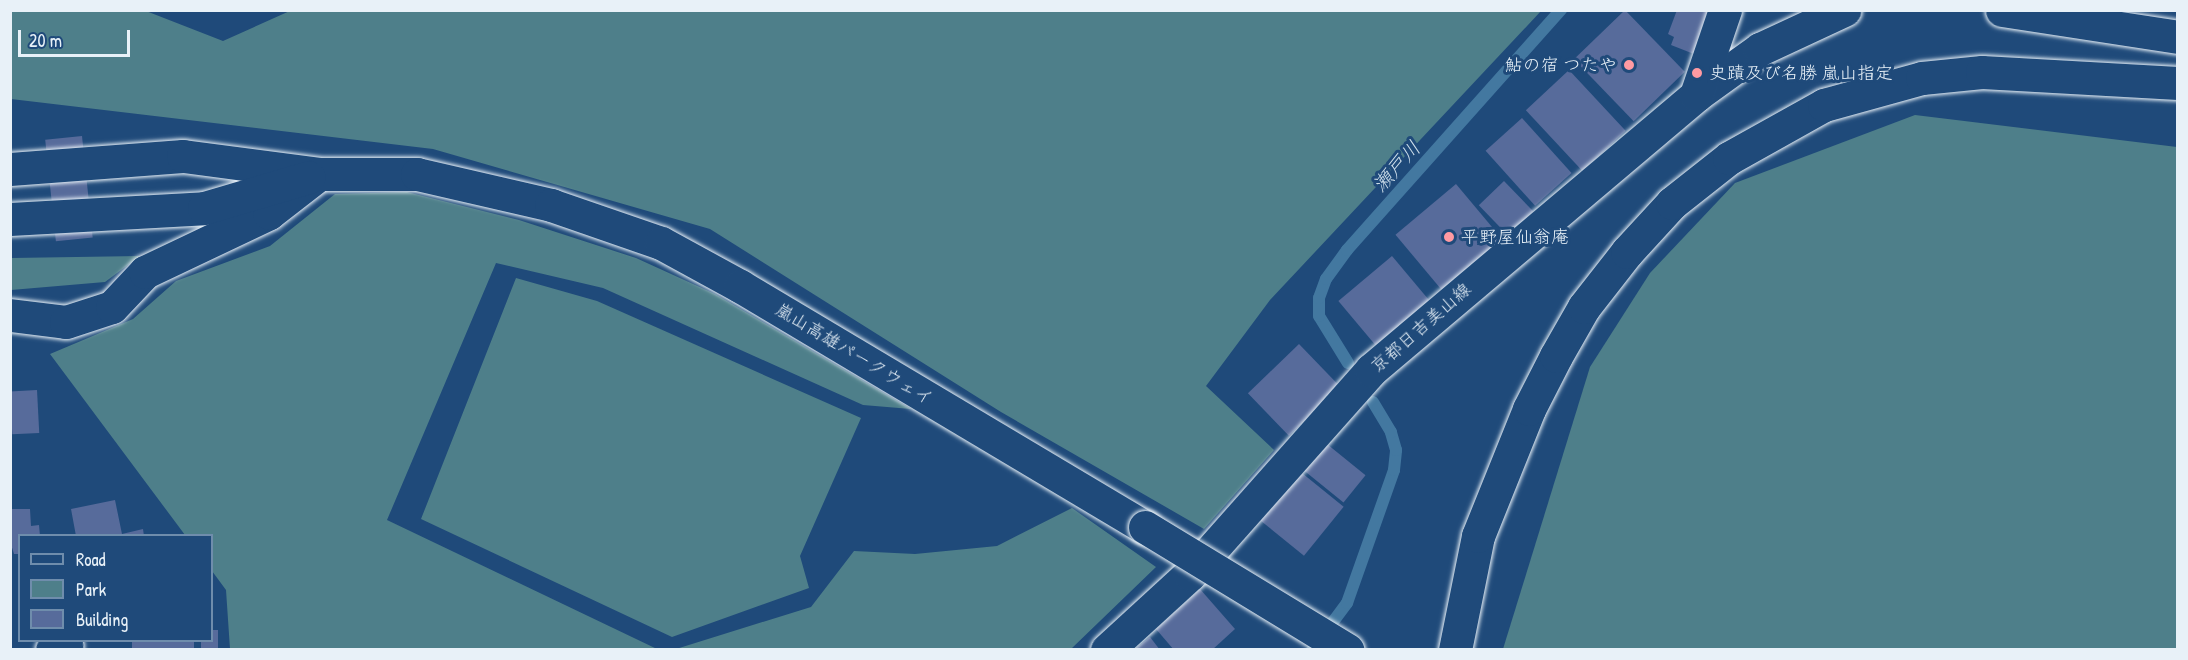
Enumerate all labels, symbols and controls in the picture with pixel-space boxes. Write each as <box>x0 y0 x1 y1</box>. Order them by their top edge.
scale bar <box>21 18 134 56</box>
text: 20 m <box>29 28 62 53</box>
place label: 鮎の宿 つたや <box>1505 54 1617 76</box>
marker: 鮎の宿 つたや <box>1622 58 1636 72</box>
place label: 史蹟及び名勝 嵐山指定 <box>1709 62 1893 84</box>
marker: 史蹟及び名勝 嵐山指定 <box>1690 66 1704 80</box>
water label: 瀬戸川 <box>1367 136 1425 196</box>
place label: 平野屋仙翁庵 <box>1461 226 1569 248</box>
marker: 平野屋仙翁庵 <box>1442 230 1456 244</box>
street label: 京都日吉美山線 <box>1366 279 1476 377</box>
street label: 嵐山高雄パークウェイ <box>771 298 937 410</box>
legend <box>18 534 213 642</box>
text: Road <box>76 547 106 572</box>
text: Park <box>76 577 106 602</box>
text: Building <box>76 607 128 632</box>

